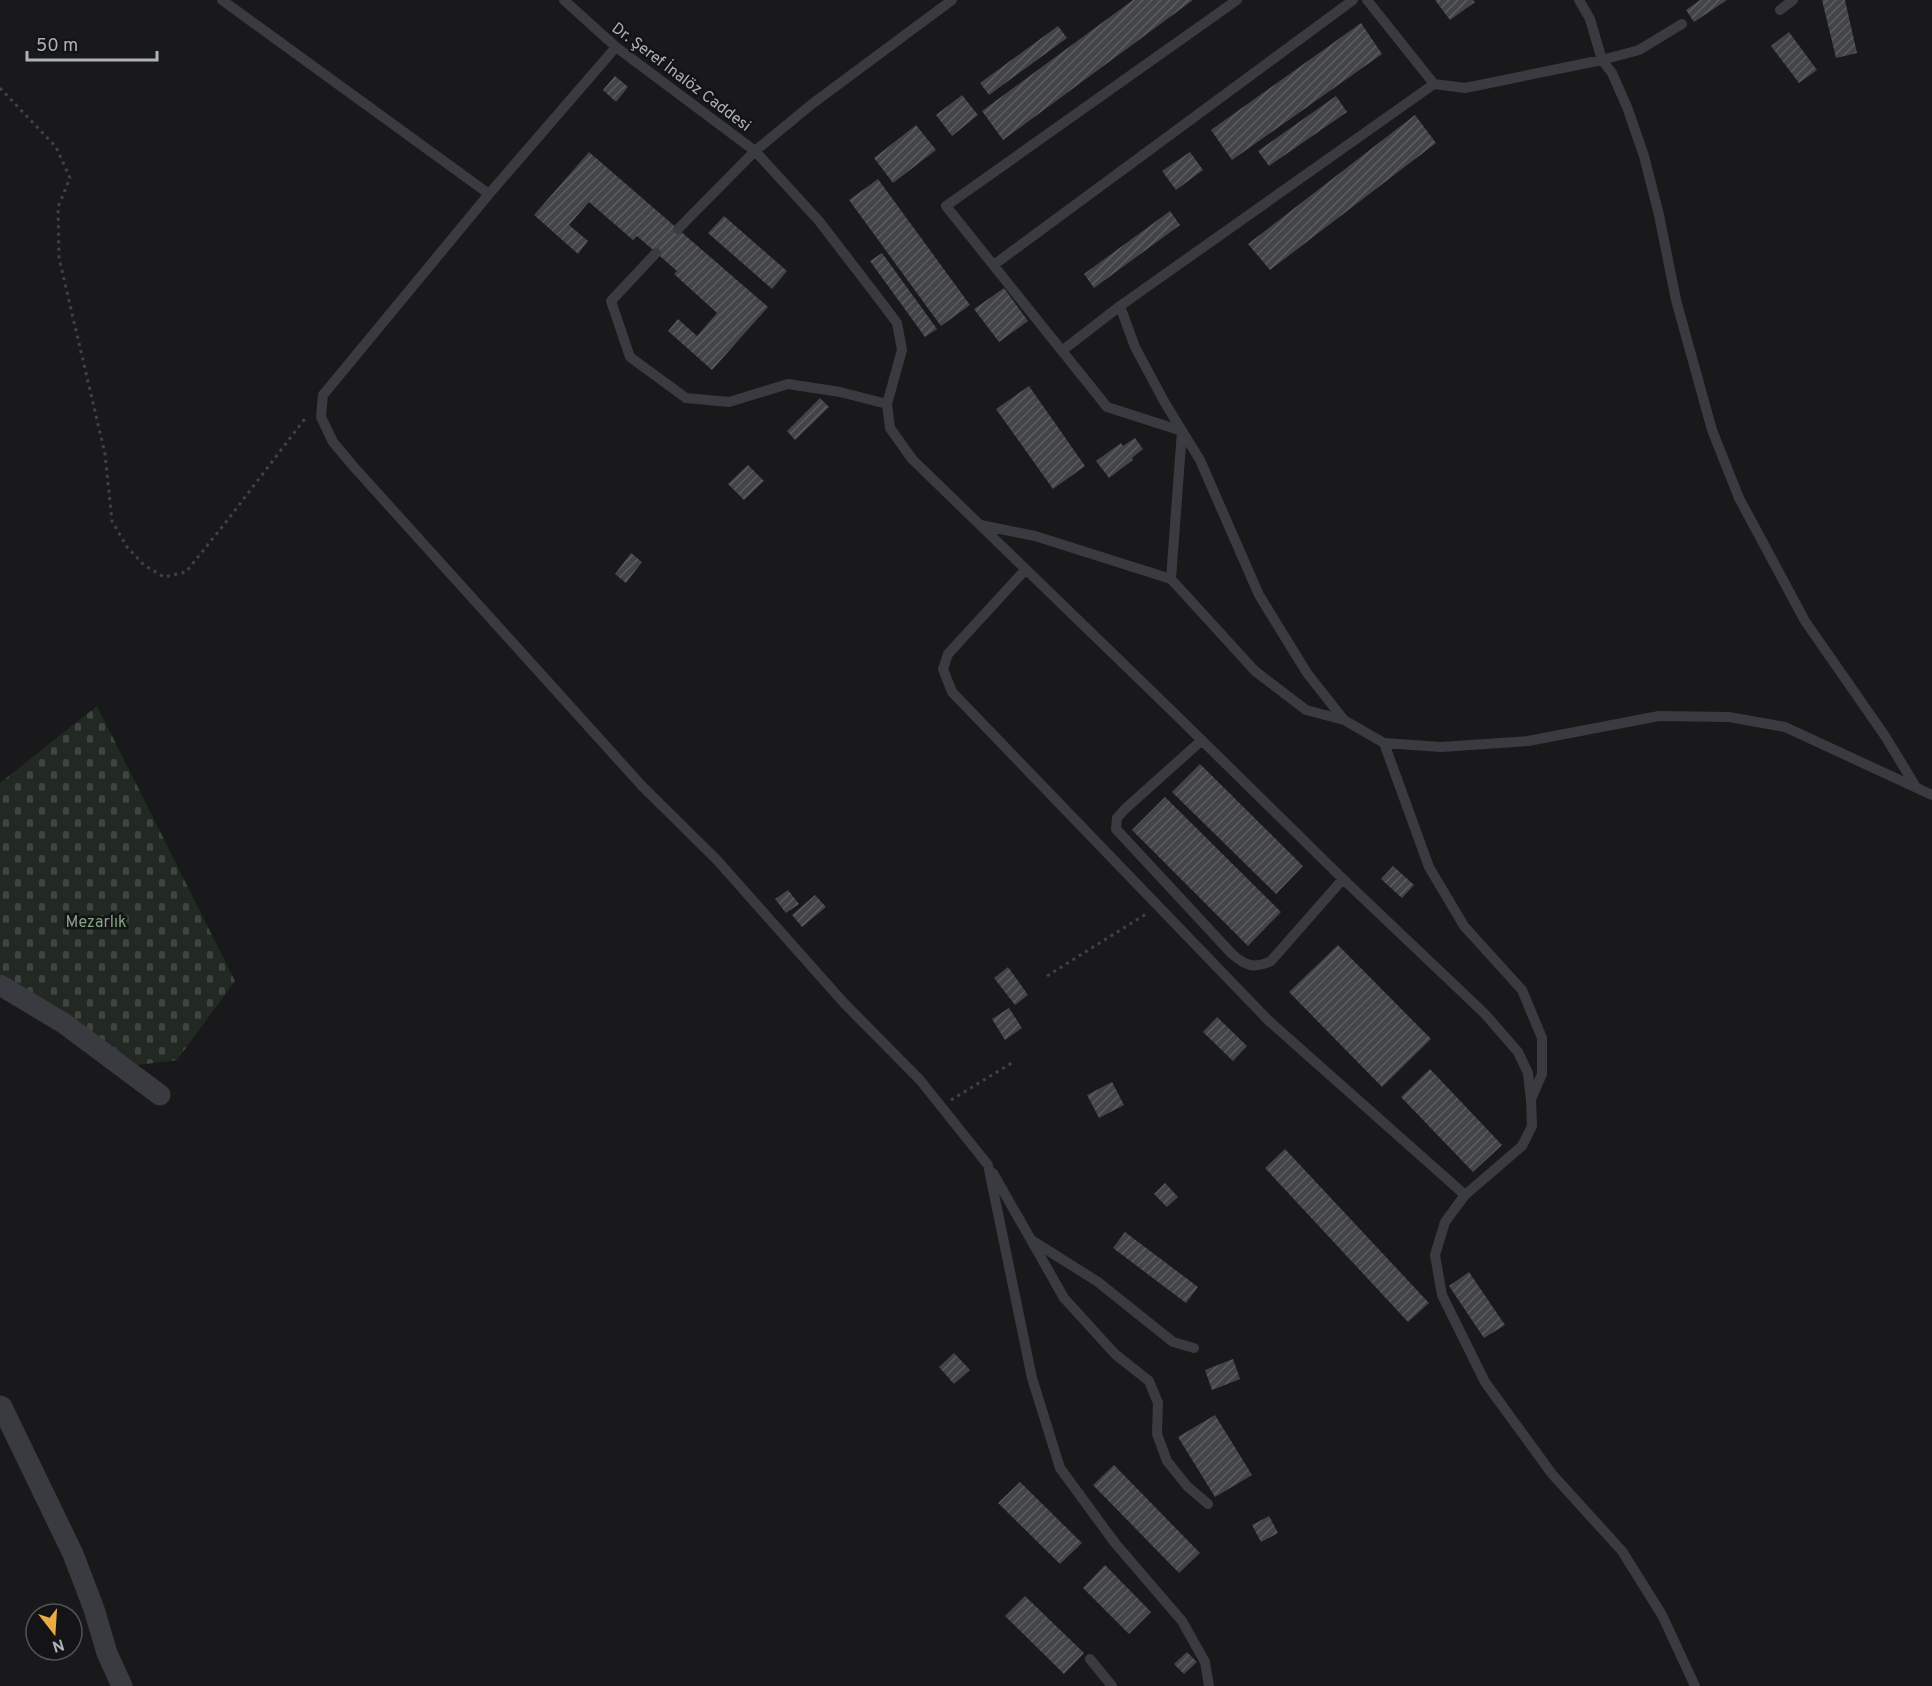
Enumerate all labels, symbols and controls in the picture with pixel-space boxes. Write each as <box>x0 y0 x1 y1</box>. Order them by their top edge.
street label: Dr. Şeref İnalöz Caddesi <box>607 18 755 136</box>
scale bar <box>27 24 158 62</box>
text: 50 m <box>36 35 78 58</box>
park label: Mezarlık <box>66 913 126 933</box>
north arrow <box>24 1602 84 1662</box>
text: N <box>49 1633 66 1656</box>

